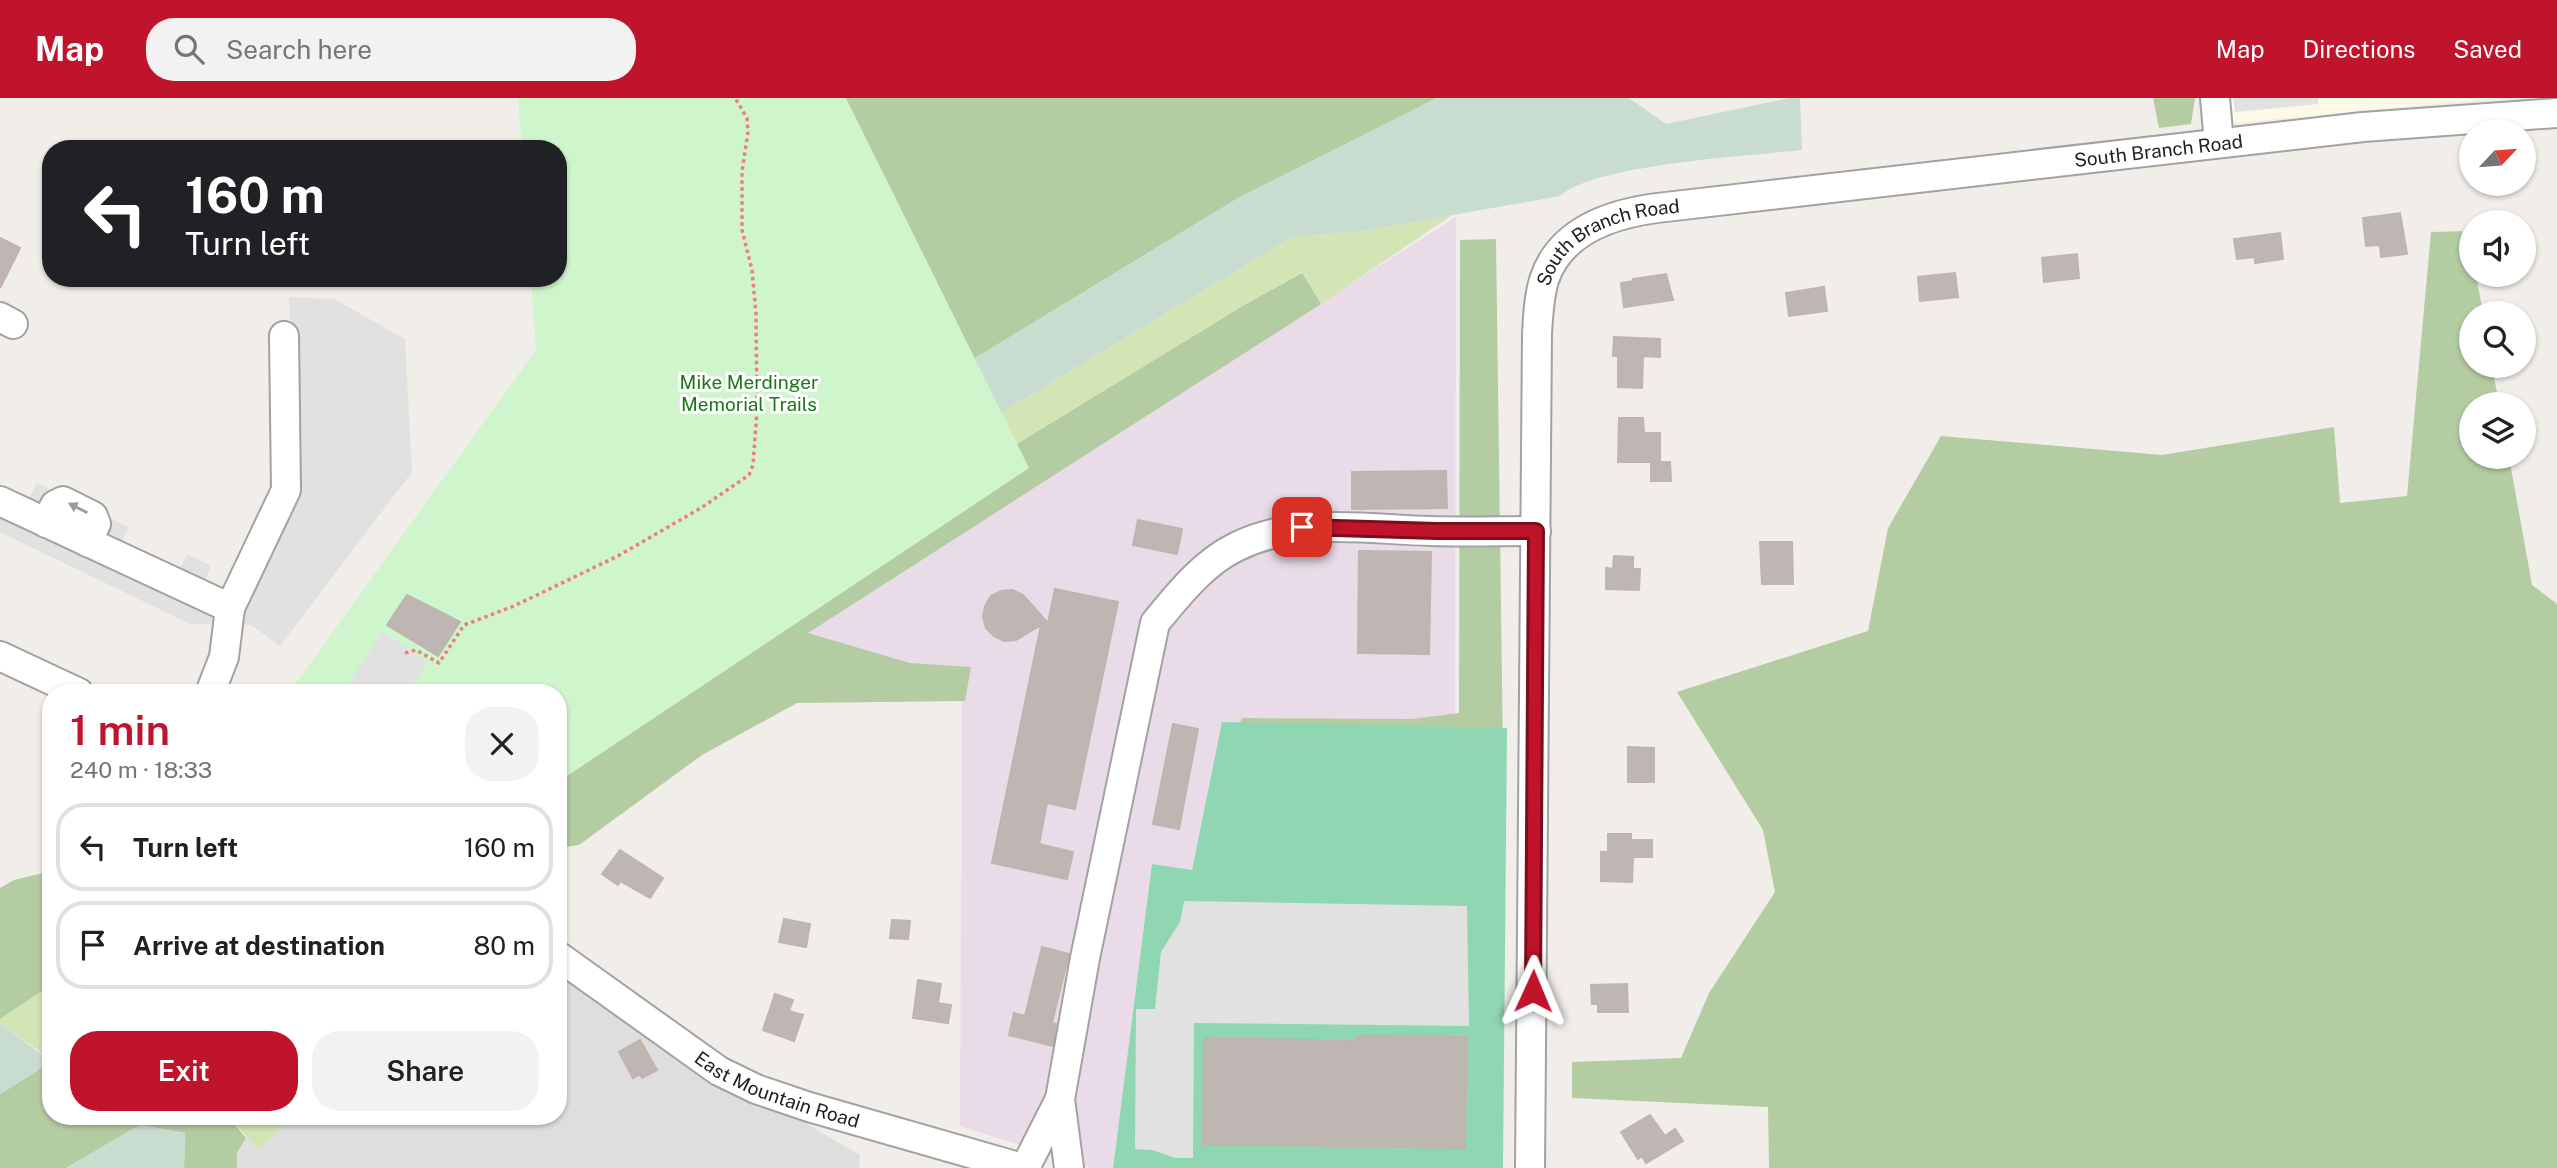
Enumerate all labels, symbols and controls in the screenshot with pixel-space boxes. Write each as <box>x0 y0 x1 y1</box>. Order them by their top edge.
search box <box>146 18 636 81</box>
text: Map <box>35 30 104 68</box>
icon: search <box>170 30 208 68</box>
text: Search here <box>226 34 372 65</box>
text: Map <box>2216 35 2265 63</box>
text: Directions <box>2303 35 2415 63</box>
text: Saved <box>2453 35 2522 63</box>
north arrow <box>2459 119 2536 196</box>
map controls <box>2459 119 2536 469</box>
street label: South Branch Road <box>2073 130 2244 171</box>
text: 160 m <box>185 166 325 224</box>
icon: left <box>70 168 161 259</box>
street label: South Branch Road <box>1532 195 1681 289</box>
button: sound <box>2459 210 2536 287</box>
text: Turn left <box>185 225 310 262</box>
button: search <box>2459 301 2536 378</box>
park label: Mike Merdinger Memorial Trails <box>680 371 818 415</box>
button: layers <box>2459 392 2536 469</box>
pin <box>1272 497 1332 557</box>
one-way arrow <box>68 503 88 514</box>
icon: arrive <box>1283 508 1321 546</box>
text: 1 min <box>70 705 170 754</box>
button: close <box>465 707 539 781</box>
text: 240 m · 18:33 <box>70 756 212 783</box>
icon: left <box>74 828 112 866</box>
text: Turn left <box>133 832 238 863</box>
text: 160 m <box>464 832 535 863</box>
icon: arrive <box>74 926 112 964</box>
text: Arrive at destination <box>133 930 385 961</box>
text: 80 m <box>474 930 535 961</box>
position arrow <box>1496 954 1570 1028</box>
button: Exit <box>70 1031 298 1111</box>
button: Share <box>312 1031 539 1111</box>
street label: East Mountain Road <box>691 1046 862 1132</box>

